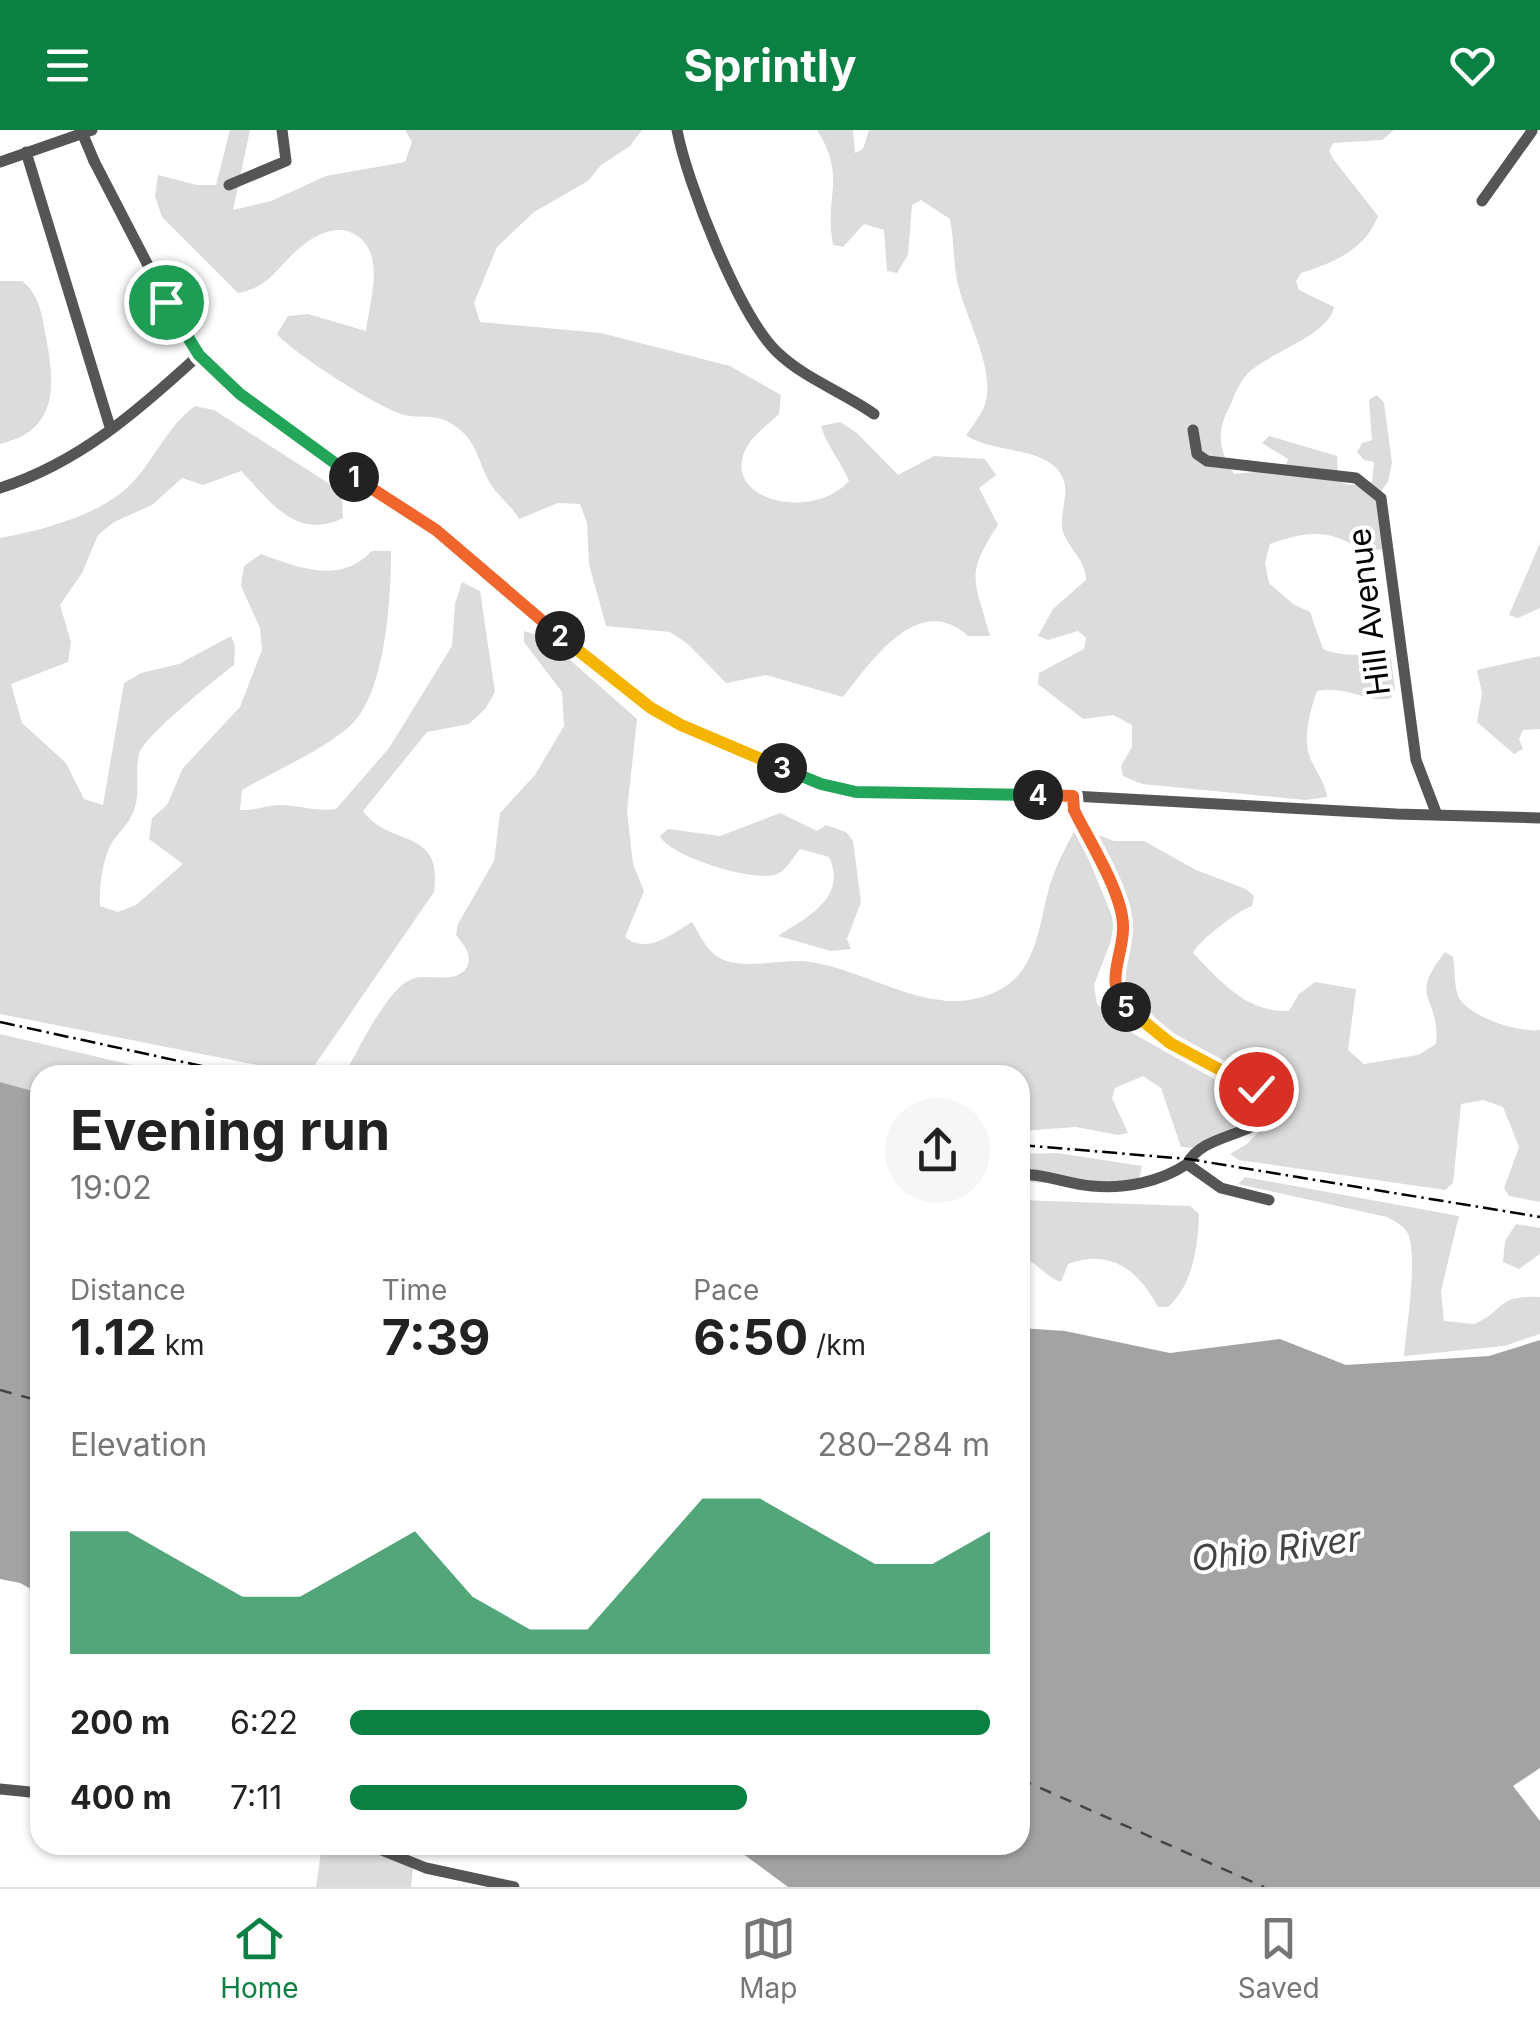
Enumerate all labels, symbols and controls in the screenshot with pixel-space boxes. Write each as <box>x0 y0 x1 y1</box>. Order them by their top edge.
icon: menu <box>40 38 95 93</box>
text: Sprintly <box>683 38 857 93</box>
icon: heart <box>1445 38 1500 93</box>
pin <box>124 260 209 345</box>
icon: arrive <box>139 275 194 330</box>
pin: 1 <box>329 452 379 502</box>
text: 1 <box>348 460 360 494</box>
street label: Hill Avenue <box>1339 526 1398 698</box>
pin: 2 <box>535 611 585 661</box>
text: 2 <box>551 619 569 653</box>
pin: 3 <box>757 743 807 793</box>
text: 3 <box>773 751 791 785</box>
pin: 4 <box>1013 770 1063 820</box>
text: 4 <box>1029 778 1047 812</box>
pin: 5 <box>1101 982 1151 1032</box>
text: 5 <box>1117 990 1135 1024</box>
pin <box>1214 1047 1299 1132</box>
icon: check <box>1229 1062 1284 1117</box>
text: Evening run <box>70 1097 390 1163</box>
button: share <box>885 1098 990 1203</box>
text: 19:02 <box>70 1168 152 1207</box>
text: Distance <box>70 1273 186 1307</box>
text: Time <box>382 1273 447 1307</box>
text: Pace <box>693 1273 759 1307</box>
text: 1.12 <box>70 1307 157 1367</box>
text: 7:39 <box>382 1307 491 1367</box>
text: 6:50 <box>693 1307 808 1367</box>
text: km <box>157 1328 205 1362</box>
text: /km <box>808 1328 866 1362</box>
text: Elevation <box>70 1425 207 1464</box>
text: 280–284 m <box>817 1425 990 1464</box>
water label: Ohio River <box>1189 1517 1364 1579</box>
text: 200 m <box>70 1703 170 1742</box>
text: 6:22 <box>230 1703 298 1742</box>
text: 400 m <box>70 1778 172 1817</box>
text: 7:11 <box>230 1778 282 1817</box>
tab: Home <box>220 1911 299 2005</box>
tab: Map <box>739 1911 797 2005</box>
tab: Saved <box>1238 1911 1320 2005</box>

